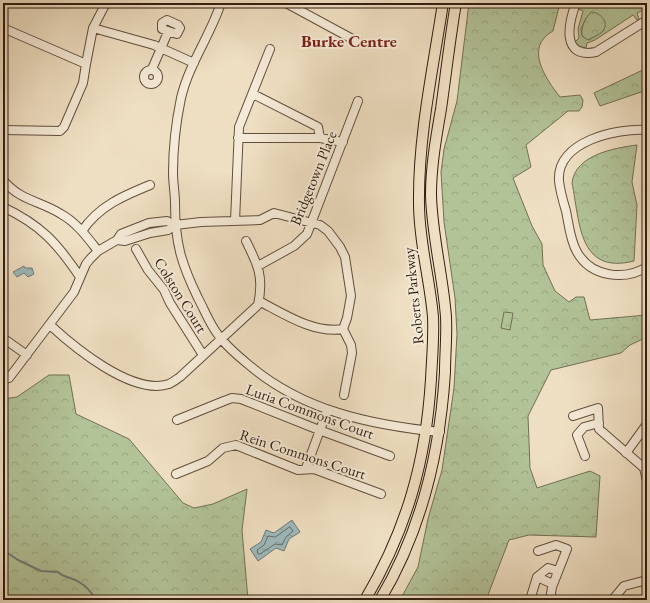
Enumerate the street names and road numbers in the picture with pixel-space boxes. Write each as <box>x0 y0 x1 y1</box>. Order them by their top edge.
street label: Bridgetown Place <box>285 128 341 228</box>
street label: Roberts Parkway <box>398 246 428 345</box>
street label: Colston Court <box>150 254 212 336</box>
street label: Luria Commons Court <box>243 379 377 443</box>
street label: Rein Commons Court <box>238 425 369 483</box>

